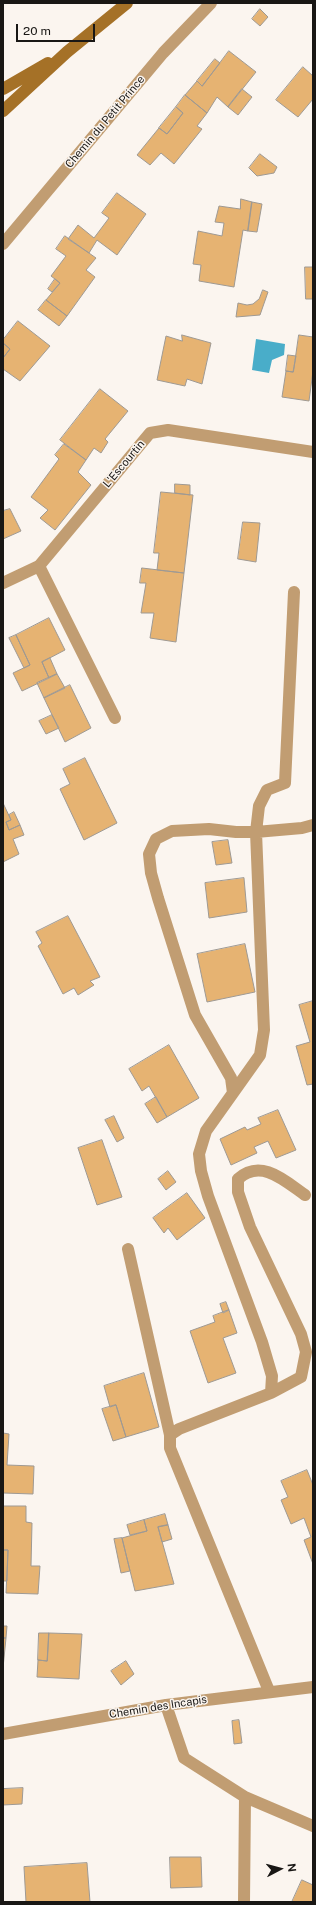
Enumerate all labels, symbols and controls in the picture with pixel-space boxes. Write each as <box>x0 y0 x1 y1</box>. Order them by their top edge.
scale bar <box>18 16 97 42</box>
text: 20 m <box>23 24 51 38</box>
street label: Chemin du Petit Prince <box>62 73 148 171</box>
street label: L'Escourtin <box>100 438 148 490</box>
street label: Chemin des Incapis <box>108 1693 208 1721</box>
north arrow <box>260 1849 300 1889</box>
text: N <box>286 1863 298 1873</box>

